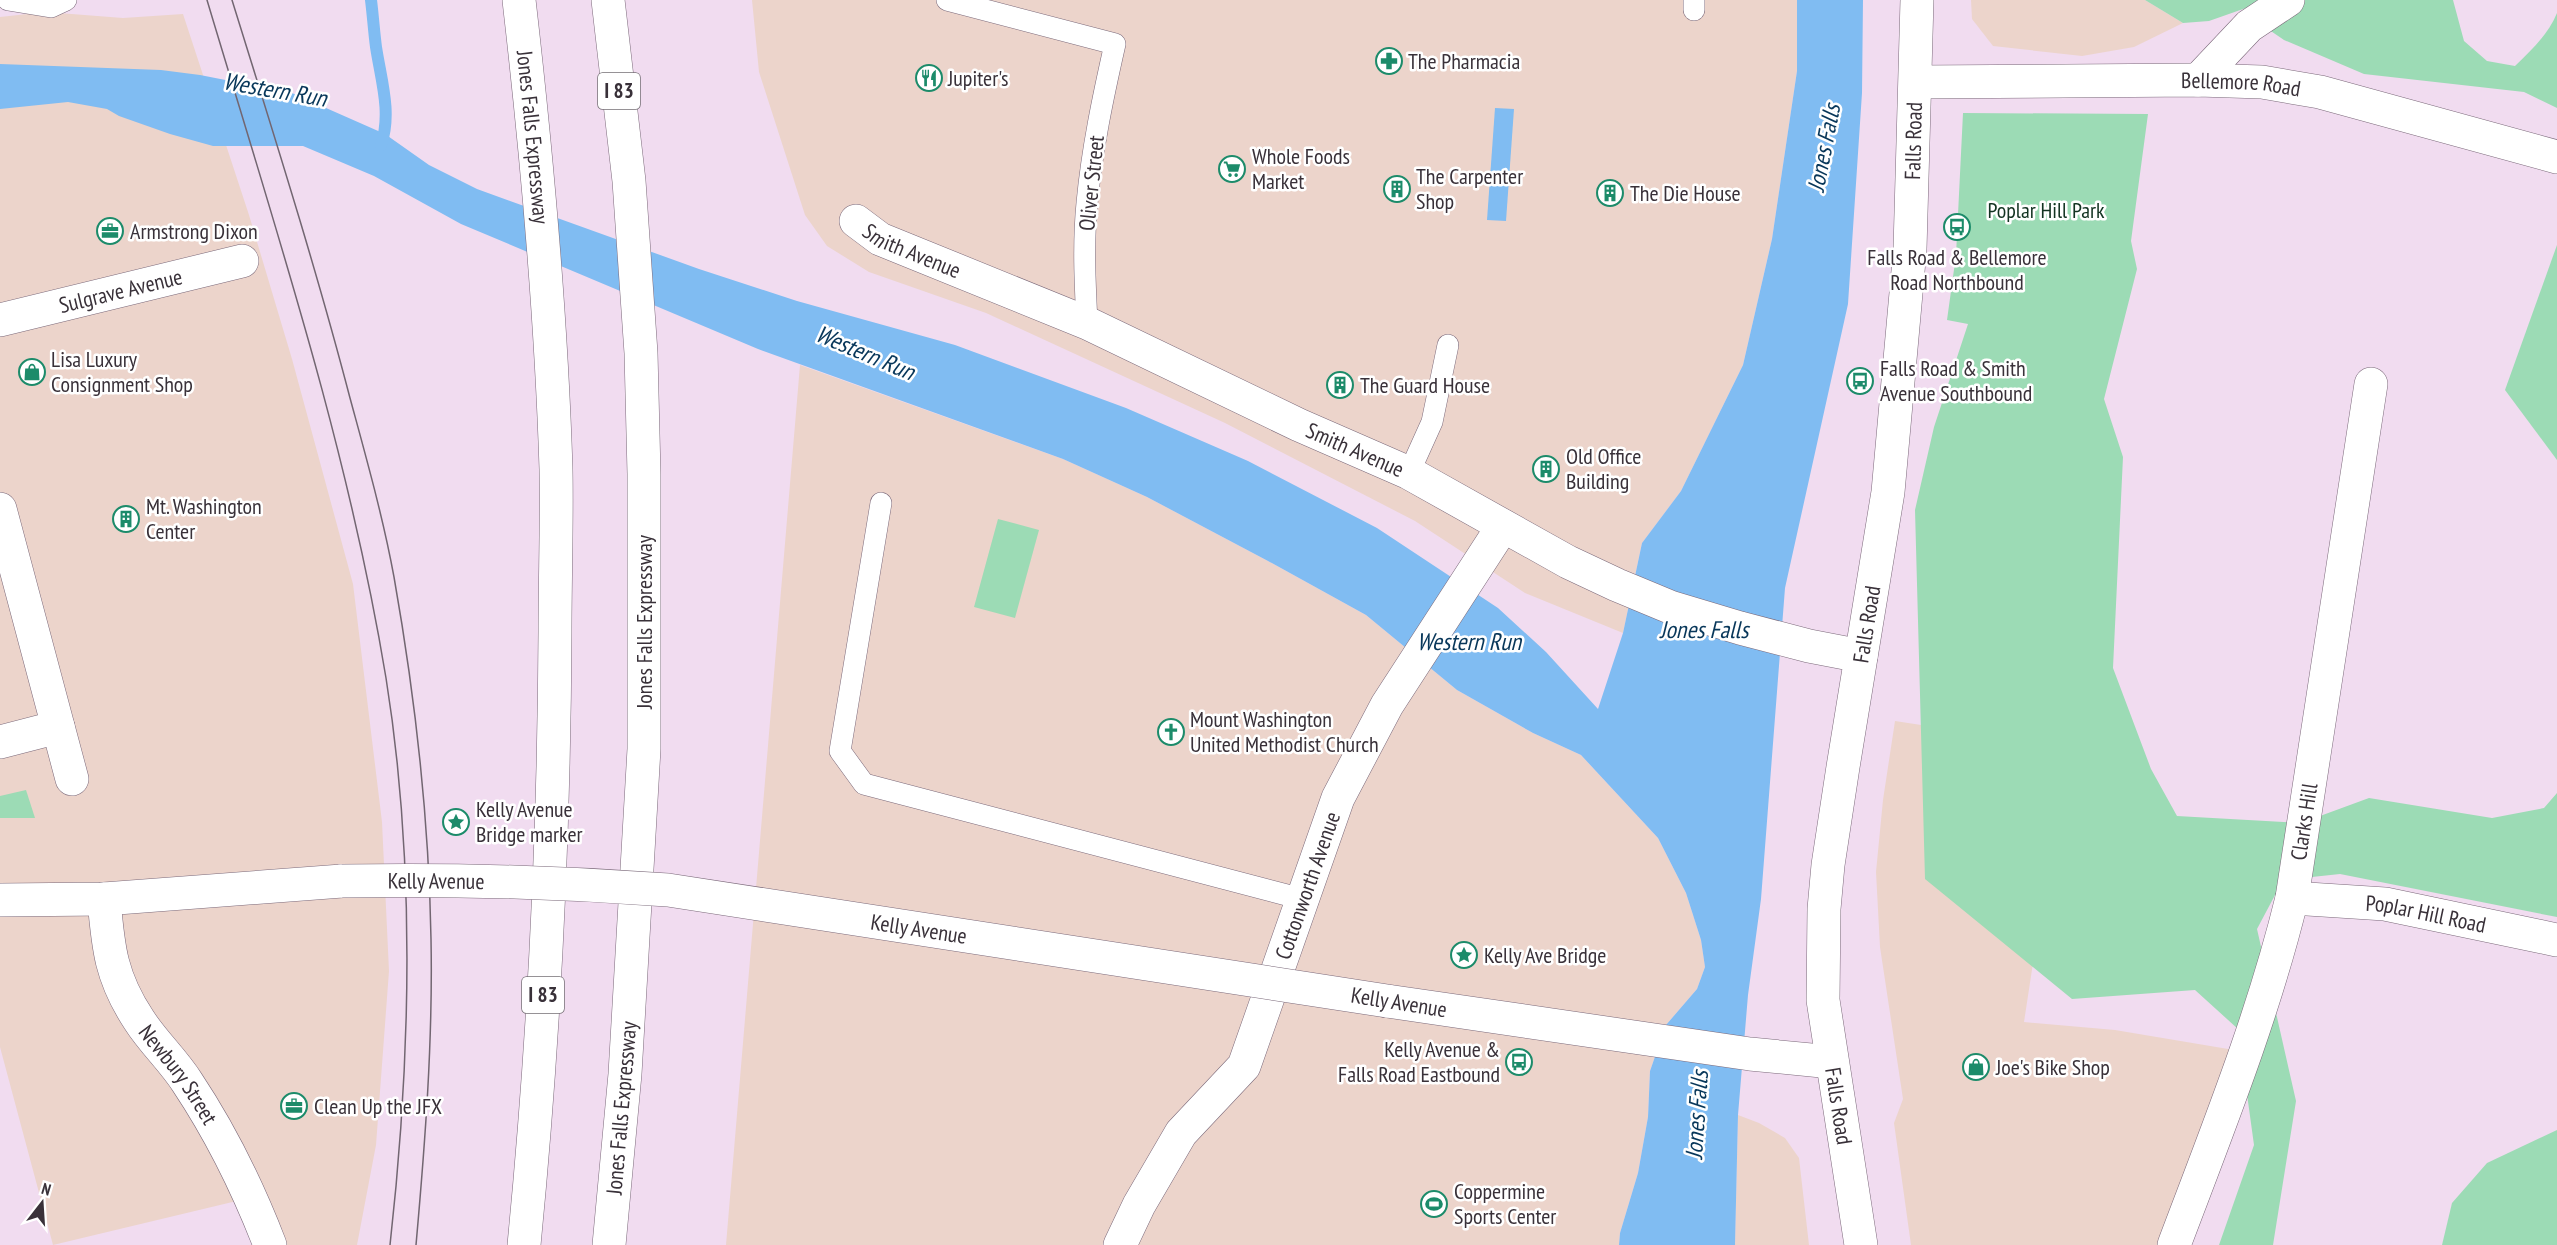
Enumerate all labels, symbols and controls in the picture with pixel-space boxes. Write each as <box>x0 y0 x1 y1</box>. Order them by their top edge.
pharmacy icon: The Pharmacia <box>1374 46 1404 76</box>
place label: The Pharmacia <box>1408 47 1520 75</box>
street label: Jones Falls Expressway <box>511 48 556 226</box>
restaurant icon: Jupiter's <box>914 63 944 93</box>
place label: Jupiter's <box>947 64 1008 92</box>
water label: Western Run <box>221 65 331 114</box>
street label: Bellemore Road <box>2181 66 2303 102</box>
road number: I 83 <box>598 73 640 109</box>
water label: Jones Falls <box>1800 99 1848 195</box>
street label: Falls Road <box>1898 102 1928 180</box>
street label: Oliver Street <box>1072 134 1110 232</box>
place label: Whole Foods Market <box>1252 142 1350 195</box>
supermarket icon: Whole Foods Market <box>1217 154 1247 184</box>
place label: The Carpenter Shop <box>1416 162 1523 215</box>
building icon: The Carpenter Shop <box>1382 174 1412 204</box>
building icon: The Die House <box>1595 178 1625 208</box>
place label: The Die House <box>1630 179 1741 207</box>
park label: Poplar Hill Park <box>1987 196 2105 224</box>
bus stop icon: Falls Road & Bellemore Road Northbound <box>1942 212 1972 242</box>
office icon: Armstrong Dixon <box>95 216 125 246</box>
place label: Armstrong Dixon <box>130 217 258 245</box>
street label: Smith Avenue <box>857 217 965 284</box>
place label: Falls Road & Bellemore Road Northbound <box>1867 243 2047 296</box>
street label: Sulgrave Avenue <box>56 262 185 319</box>
water label: Western Run <box>811 318 921 388</box>
place label: Lisa Luxury Consignment Shop <box>51 345 193 398</box>
place label: Falls Road & Smith Avenue Southbound <box>1880 354 2032 407</box>
shop icon: Lisa Luxury Consignment Shop <box>17 357 47 387</box>
bus stop icon: Falls Road & Smith Avenue Southbound <box>1845 366 1875 396</box>
building icon: The Guard House <box>1325 370 1355 400</box>
place label: The Guard House <box>1360 371 1490 399</box>
street label: Smith Avenue <box>1302 416 1409 483</box>
place label: Old Office Building <box>1566 442 1641 495</box>
building icon: Old Office Building <box>1531 454 1561 484</box>
place label: Mt. Washington Center <box>146 492 262 545</box>
building icon: Mt. Washington Center <box>111 504 141 534</box>
street label: Jones Falls Expressway <box>630 534 658 710</box>
street label: Falls Road <box>1846 583 1886 665</box>
water label: Jones Falls <box>1659 614 1751 645</box>
water label: Western Run <box>1417 626 1523 657</box>
place label: Mount Washington United Methodist Church <box>1190 705 1379 758</box>
church icon: Mount Washington United Methodist Church <box>1156 717 1186 747</box>
street label: Clarks Hill <box>2284 780 2324 862</box>
place label: Kelly Avenue Bridge marker <box>476 795 583 848</box>
place icon: Kelly Avenue Bridge marker <box>441 807 471 837</box>
street label: Cottonworth Avenue <box>1269 808 1346 963</box>
street label: Kelly Avenue <box>388 866 485 895</box>
street label: Poplar Hill Road <box>2365 889 2489 939</box>
street label: Kelly Avenue <box>869 907 969 950</box>
place icon: Kelly Ave Bridge <box>1449 940 1479 970</box>
place label: Kelly Ave Bridge <box>1484 941 1606 969</box>
road number: I 83 <box>522 977 564 1013</box>
street label: Kelly Avenue <box>1349 981 1449 1023</box>
street label: Newbury Street <box>133 1019 224 1129</box>
street label: Jones Falls Expressway <box>599 1019 643 1197</box>
place label: Kelly Avenue & Falls Road Eastbound <box>1338 1035 1500 1088</box>
bus stop icon: Kelly Avenue & Falls Road Eastbound <box>1504 1047 1534 1077</box>
shop icon: Joe's Bike Shop <box>1961 1052 1991 1082</box>
place label: Joe's Bike Shop <box>1995 1053 2110 1081</box>
street label: Falls Road <box>1819 1065 1859 1147</box>
water label: Jones Falls <box>1678 1067 1715 1161</box>
office icon: Clean Up the JFX <box>279 1091 309 1121</box>
place label: Clean Up the JFX <box>314 1092 442 1120</box>
north arrow <box>12 1173 72 1233</box>
place label: Coppermine Sports Center <box>1454 1177 1556 1230</box>
text: N <box>39 1178 53 1199</box>
sports icon: Coppermine Sports Center <box>1419 1189 1449 1219</box>

